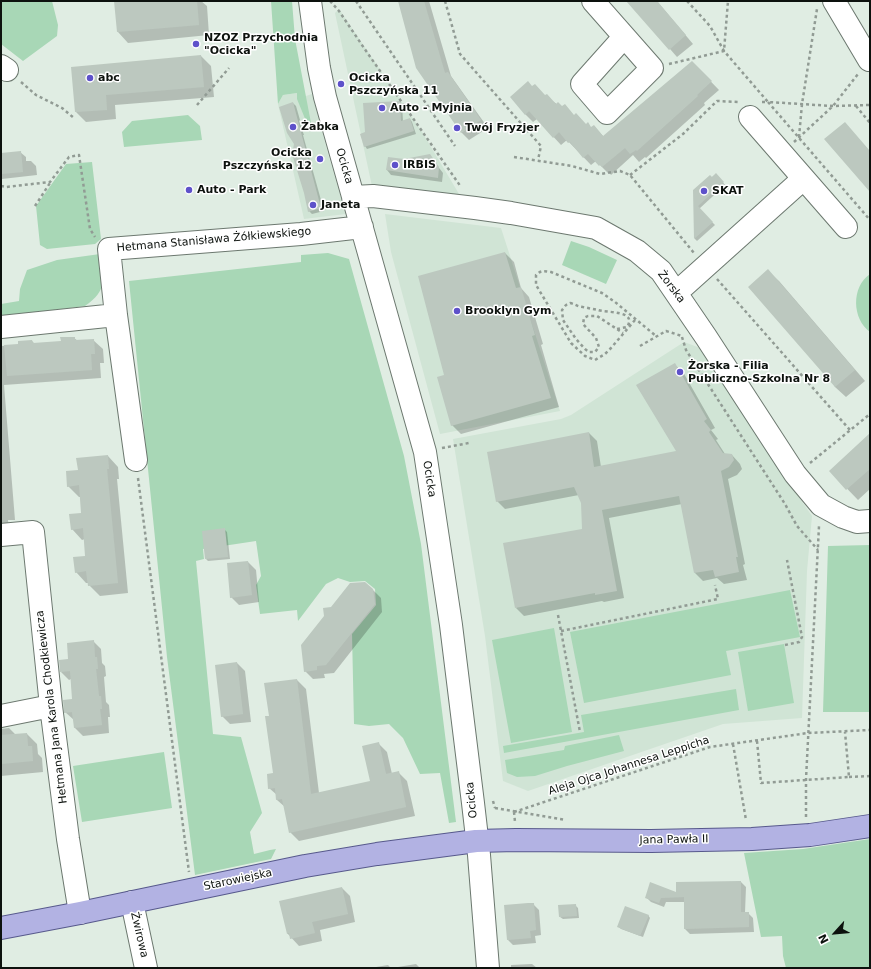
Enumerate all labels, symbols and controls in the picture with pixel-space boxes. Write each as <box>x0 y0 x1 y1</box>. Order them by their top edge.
place label: NZOZ Przychodnia "Ocicka" <box>204 31 318 57</box>
marker: NZOZ Przychodnia "Ocicka" <box>191 39 201 49</box>
place label: abc <box>98 71 120 85</box>
place label: Ocicka Pszczyńska 11 <box>349 71 438 97</box>
marker: abc <box>85 73 95 83</box>
marker: Ocicka Pszczyńska 11 <box>336 79 346 89</box>
place label: Auto - Myjnia <box>390 101 472 115</box>
marker: Auto - Myjnia <box>377 103 387 113</box>
place label: Żabka <box>301 120 339 134</box>
place label: Twój Fryzjer <box>465 121 539 135</box>
marker: Żabka <box>288 122 298 132</box>
marker: Twój Fryzjer <box>452 123 462 133</box>
place label: Ocicka Pszczyńska 12 <box>223 146 312 172</box>
street label: Ocicka <box>333 147 355 185</box>
marker: Ocicka Pszczyńska 12 <box>315 154 325 164</box>
place label: IRBIS <box>403 158 436 172</box>
marker: IRBIS <box>390 160 400 170</box>
place label: Auto - Park <box>197 183 266 197</box>
place label: SKAT <box>712 184 744 198</box>
marker: Auto - Park <box>184 185 194 195</box>
marker: SKAT <box>699 186 709 196</box>
place label: Janeta <box>321 198 360 212</box>
marker: Janeta <box>308 200 318 210</box>
street label: Hetmana Stanisława Żółkiewskiego <box>116 225 312 255</box>
street label: Żorska <box>654 268 688 306</box>
place label: Brooklyn Gym <box>465 304 552 318</box>
marker: Brooklyn Gym <box>452 306 462 316</box>
place label: Żorska - Filia Publiczno-Szkolna Nr 8 <box>688 359 830 385</box>
marker: Żorska - Filia Publiczno-Szkolna Nr 8 <box>675 367 685 377</box>
street label: Ocicka <box>420 460 438 498</box>
street label: Hetmana Jana Karola Chodkiewicza <box>34 610 70 804</box>
street label: Aleja Ojca Johannesa Leppicha <box>547 734 711 798</box>
street label: Ocicka <box>464 781 480 819</box>
street label: Jana Pawła II <box>639 833 709 847</box>
street label: Starowiejska <box>203 866 273 894</box>
street label: Żwirowa <box>127 911 151 959</box>
north arrow <box>815 913 855 953</box>
text: N <box>816 932 832 946</box>

